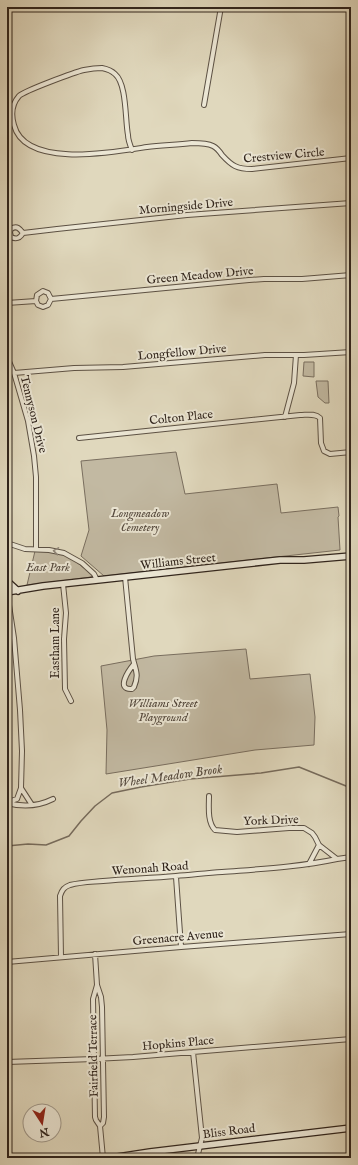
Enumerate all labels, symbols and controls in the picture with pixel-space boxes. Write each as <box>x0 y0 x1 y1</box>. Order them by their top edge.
street label: Crestview Circle <box>243 144 326 167</box>
street label: Morningside Drive <box>138 195 234 218</box>
street label: Green Meadow Drive <box>146 263 254 288</box>
street label: Longfellow Drive <box>137 341 228 364</box>
street label: Tennyson Drive <box>17 374 51 455</box>
street label: Colton Place <box>148 407 214 428</box>
park label: Longmeadow Cemetery <box>110 506 170 535</box>
one-way arrow <box>52 547 59 556</box>
street label: Williams Street <box>140 550 216 573</box>
park label: East Park <box>25 560 70 575</box>
street label: Eastham Lane <box>48 607 63 678</box>
park label: Williams Street Playground <box>128 696 199 726</box>
water label: Wheel Meadow Brook <box>117 761 224 792</box>
street label: York Drive <box>243 812 299 829</box>
street label: Wenonah Road <box>111 858 190 879</box>
street label: Greenacre Avenue <box>132 926 224 949</box>
street label: Fairfield Terrace <box>85 1014 102 1098</box>
street label: Hopkins Place <box>142 1033 215 1055</box>
north arrow <box>22 1103 62 1143</box>
street label: Bliss Road <box>202 1121 257 1142</box>
text: N <box>37 1124 51 1140</box>

